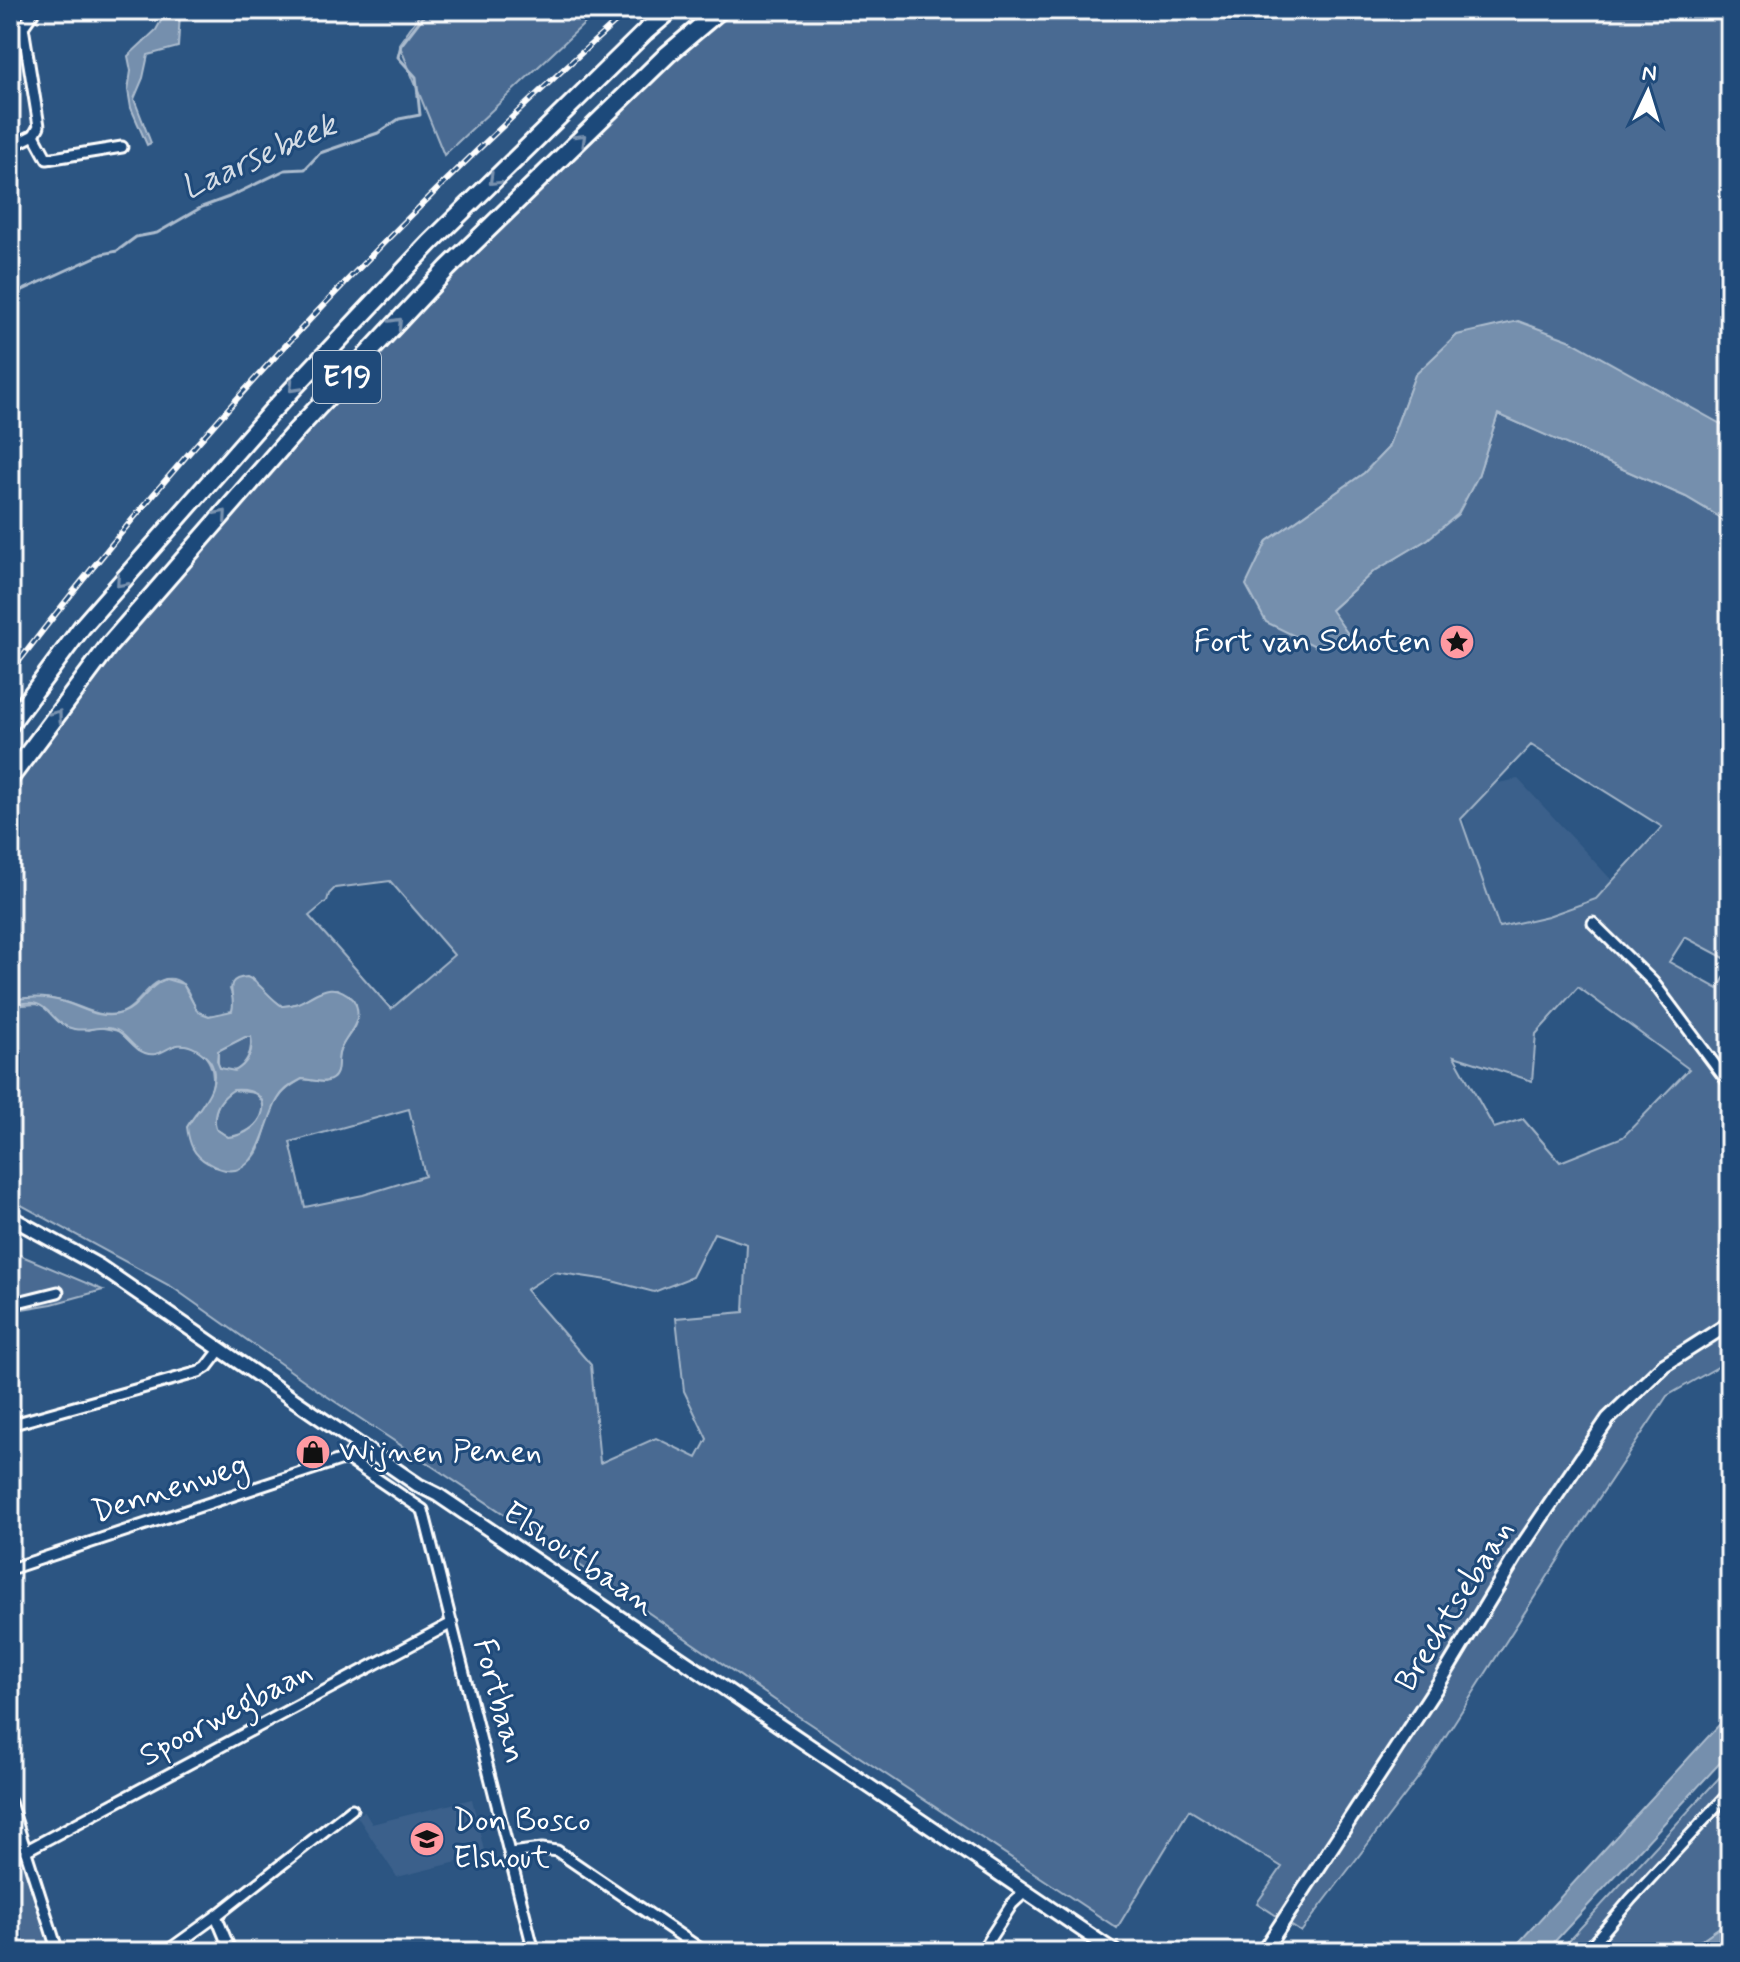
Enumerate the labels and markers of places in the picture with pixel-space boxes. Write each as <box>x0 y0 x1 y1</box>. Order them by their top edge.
place label: Fort van Schoten <box>1193 621 1431 663</box>
place icon: Fort van Schoten <box>1438 623 1476 661</box>
place label: Wijnen Penen <box>339 1431 542 1473</box>
shop icon: Wijnen Penen <box>294 1433 332 1471</box>
place label: Don Bosco Elshout <box>453 1800 591 1879</box>
school or university icon: Don Bosco Elshout <box>408 1820 446 1858</box>

